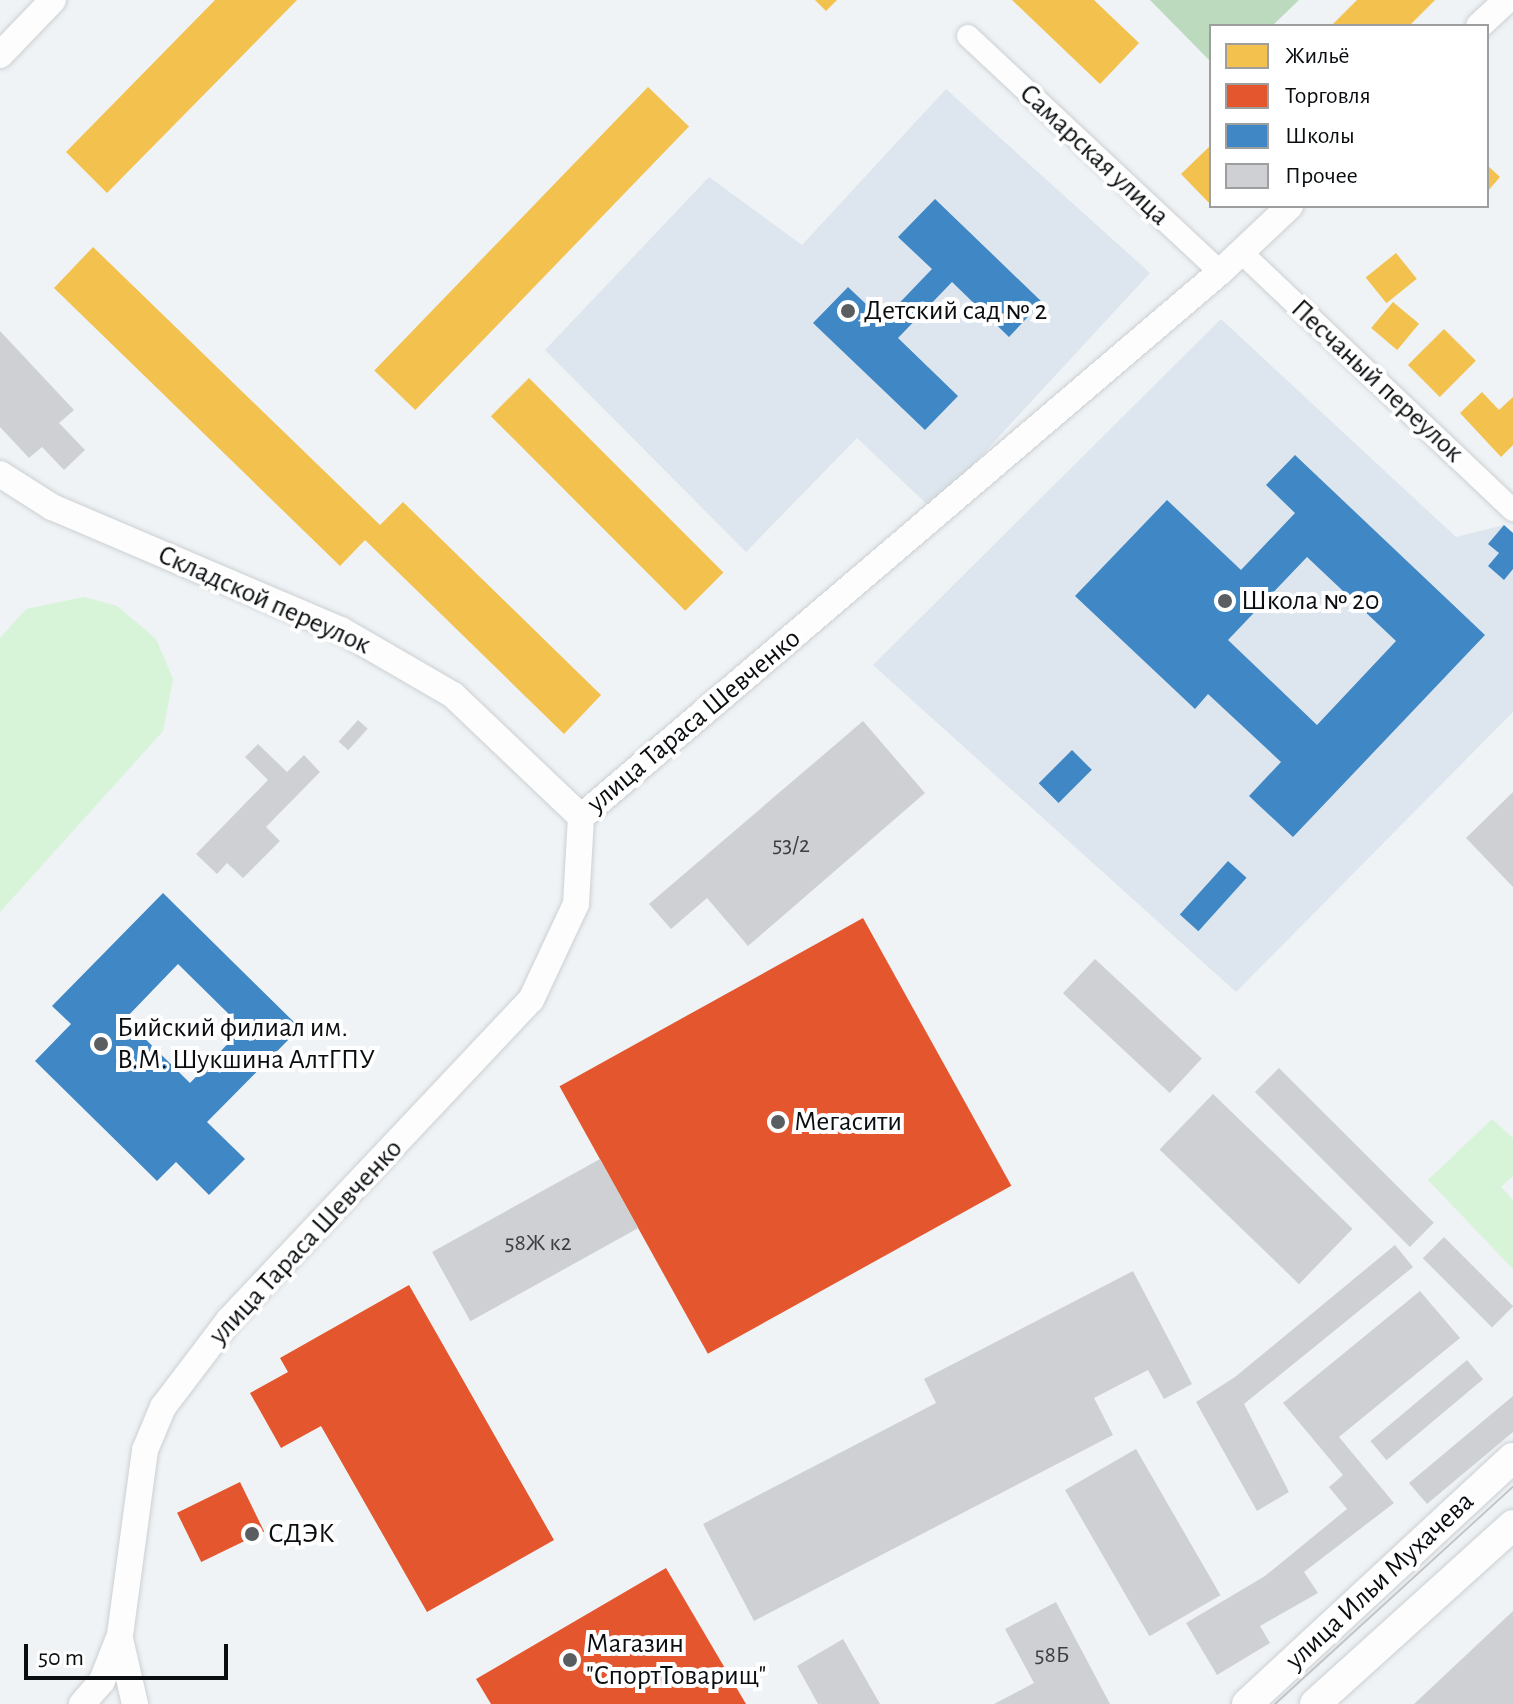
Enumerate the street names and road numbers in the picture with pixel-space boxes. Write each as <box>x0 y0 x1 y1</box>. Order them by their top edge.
street label: Самарская улица <box>1012 77 1176 233</box>
street label: Песчаный переулок <box>1284 292 1470 470</box>
street label: Складской переулок <box>152 538 376 662</box>
street label: улица Тараса Шевченко <box>580 622 808 820</box>
street label: улица Тараса Шевченко <box>202 1132 410 1352</box>
street label: улица Ильи Мухачева <box>1279 1485 1481 1677</box>

